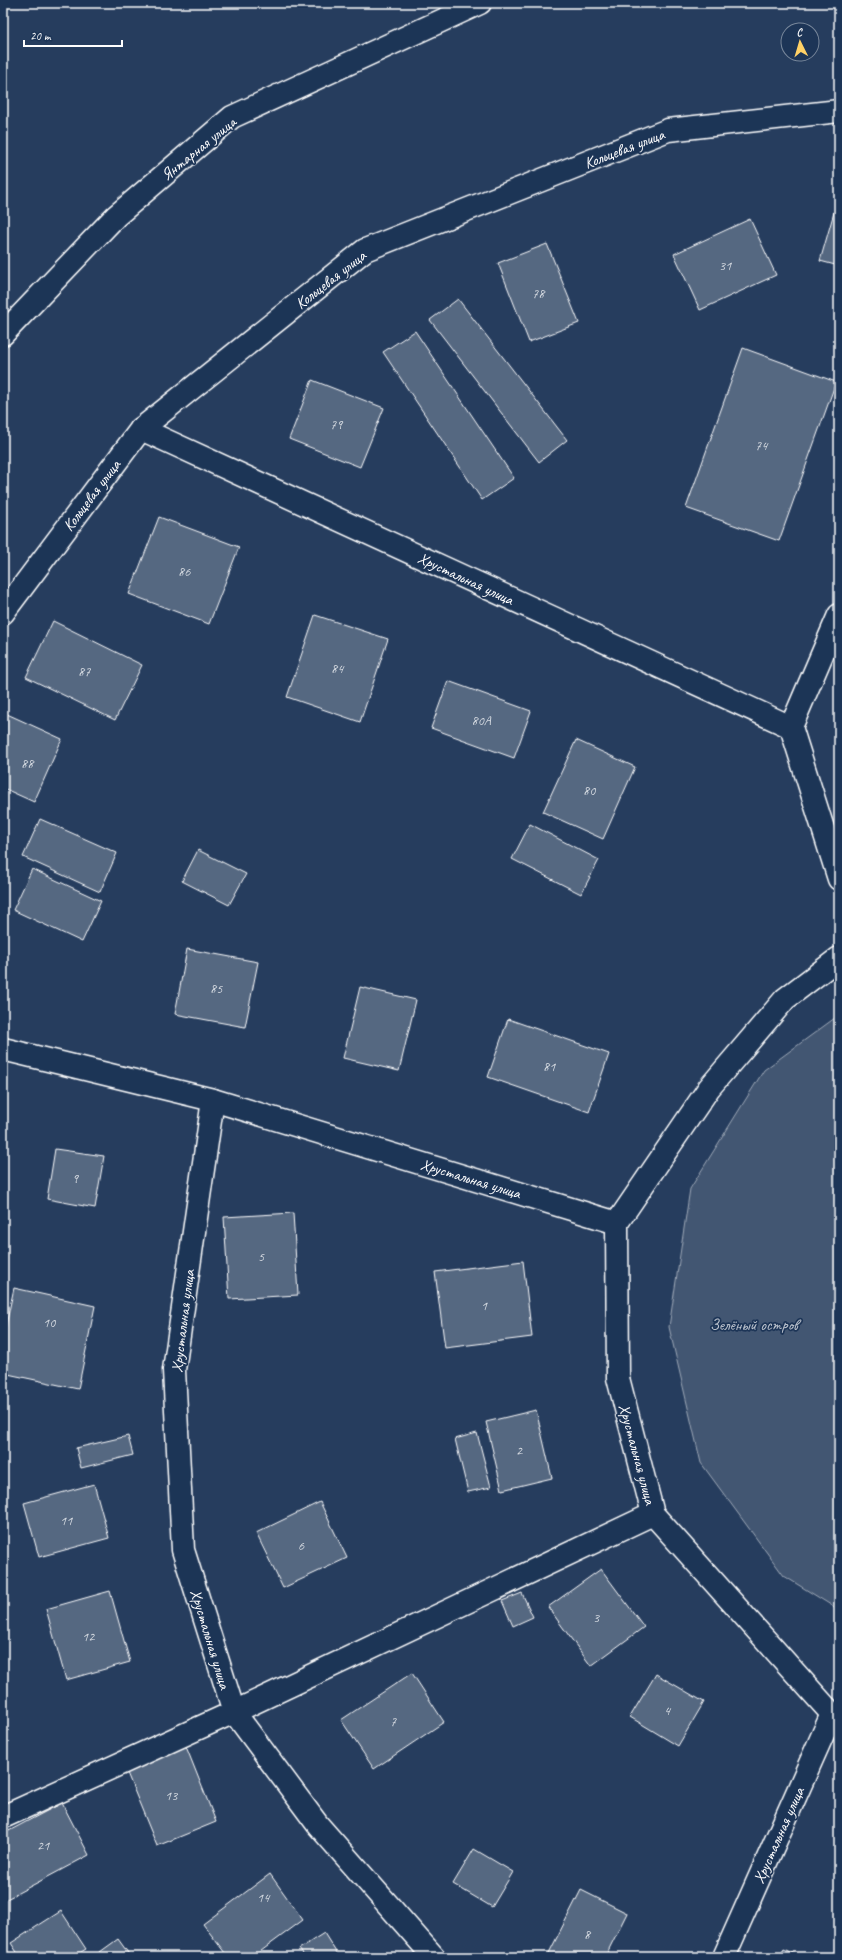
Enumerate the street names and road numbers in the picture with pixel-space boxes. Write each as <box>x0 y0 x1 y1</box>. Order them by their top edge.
street label: Янтарная улица <box>157 112 241 185</box>
street label: Кольцевая улица <box>581 124 668 173</box>
street label: Кольцевая улица <box>291 245 371 314</box>
street label: Кольцевая улица <box>58 455 126 535</box>
street label: Хрустальная улица <box>415 548 518 610</box>
street label: Хрустальная улица <box>418 1154 524 1204</box>
street label: Хрустальная улица <box>167 1268 199 1374</box>
street label: Хрустальная улица <box>614 1402 660 1508</box>
street label: Хрустальная улица <box>185 1587 235 1693</box>
street label: Хрустальная улица <box>749 1783 809 1887</box>

